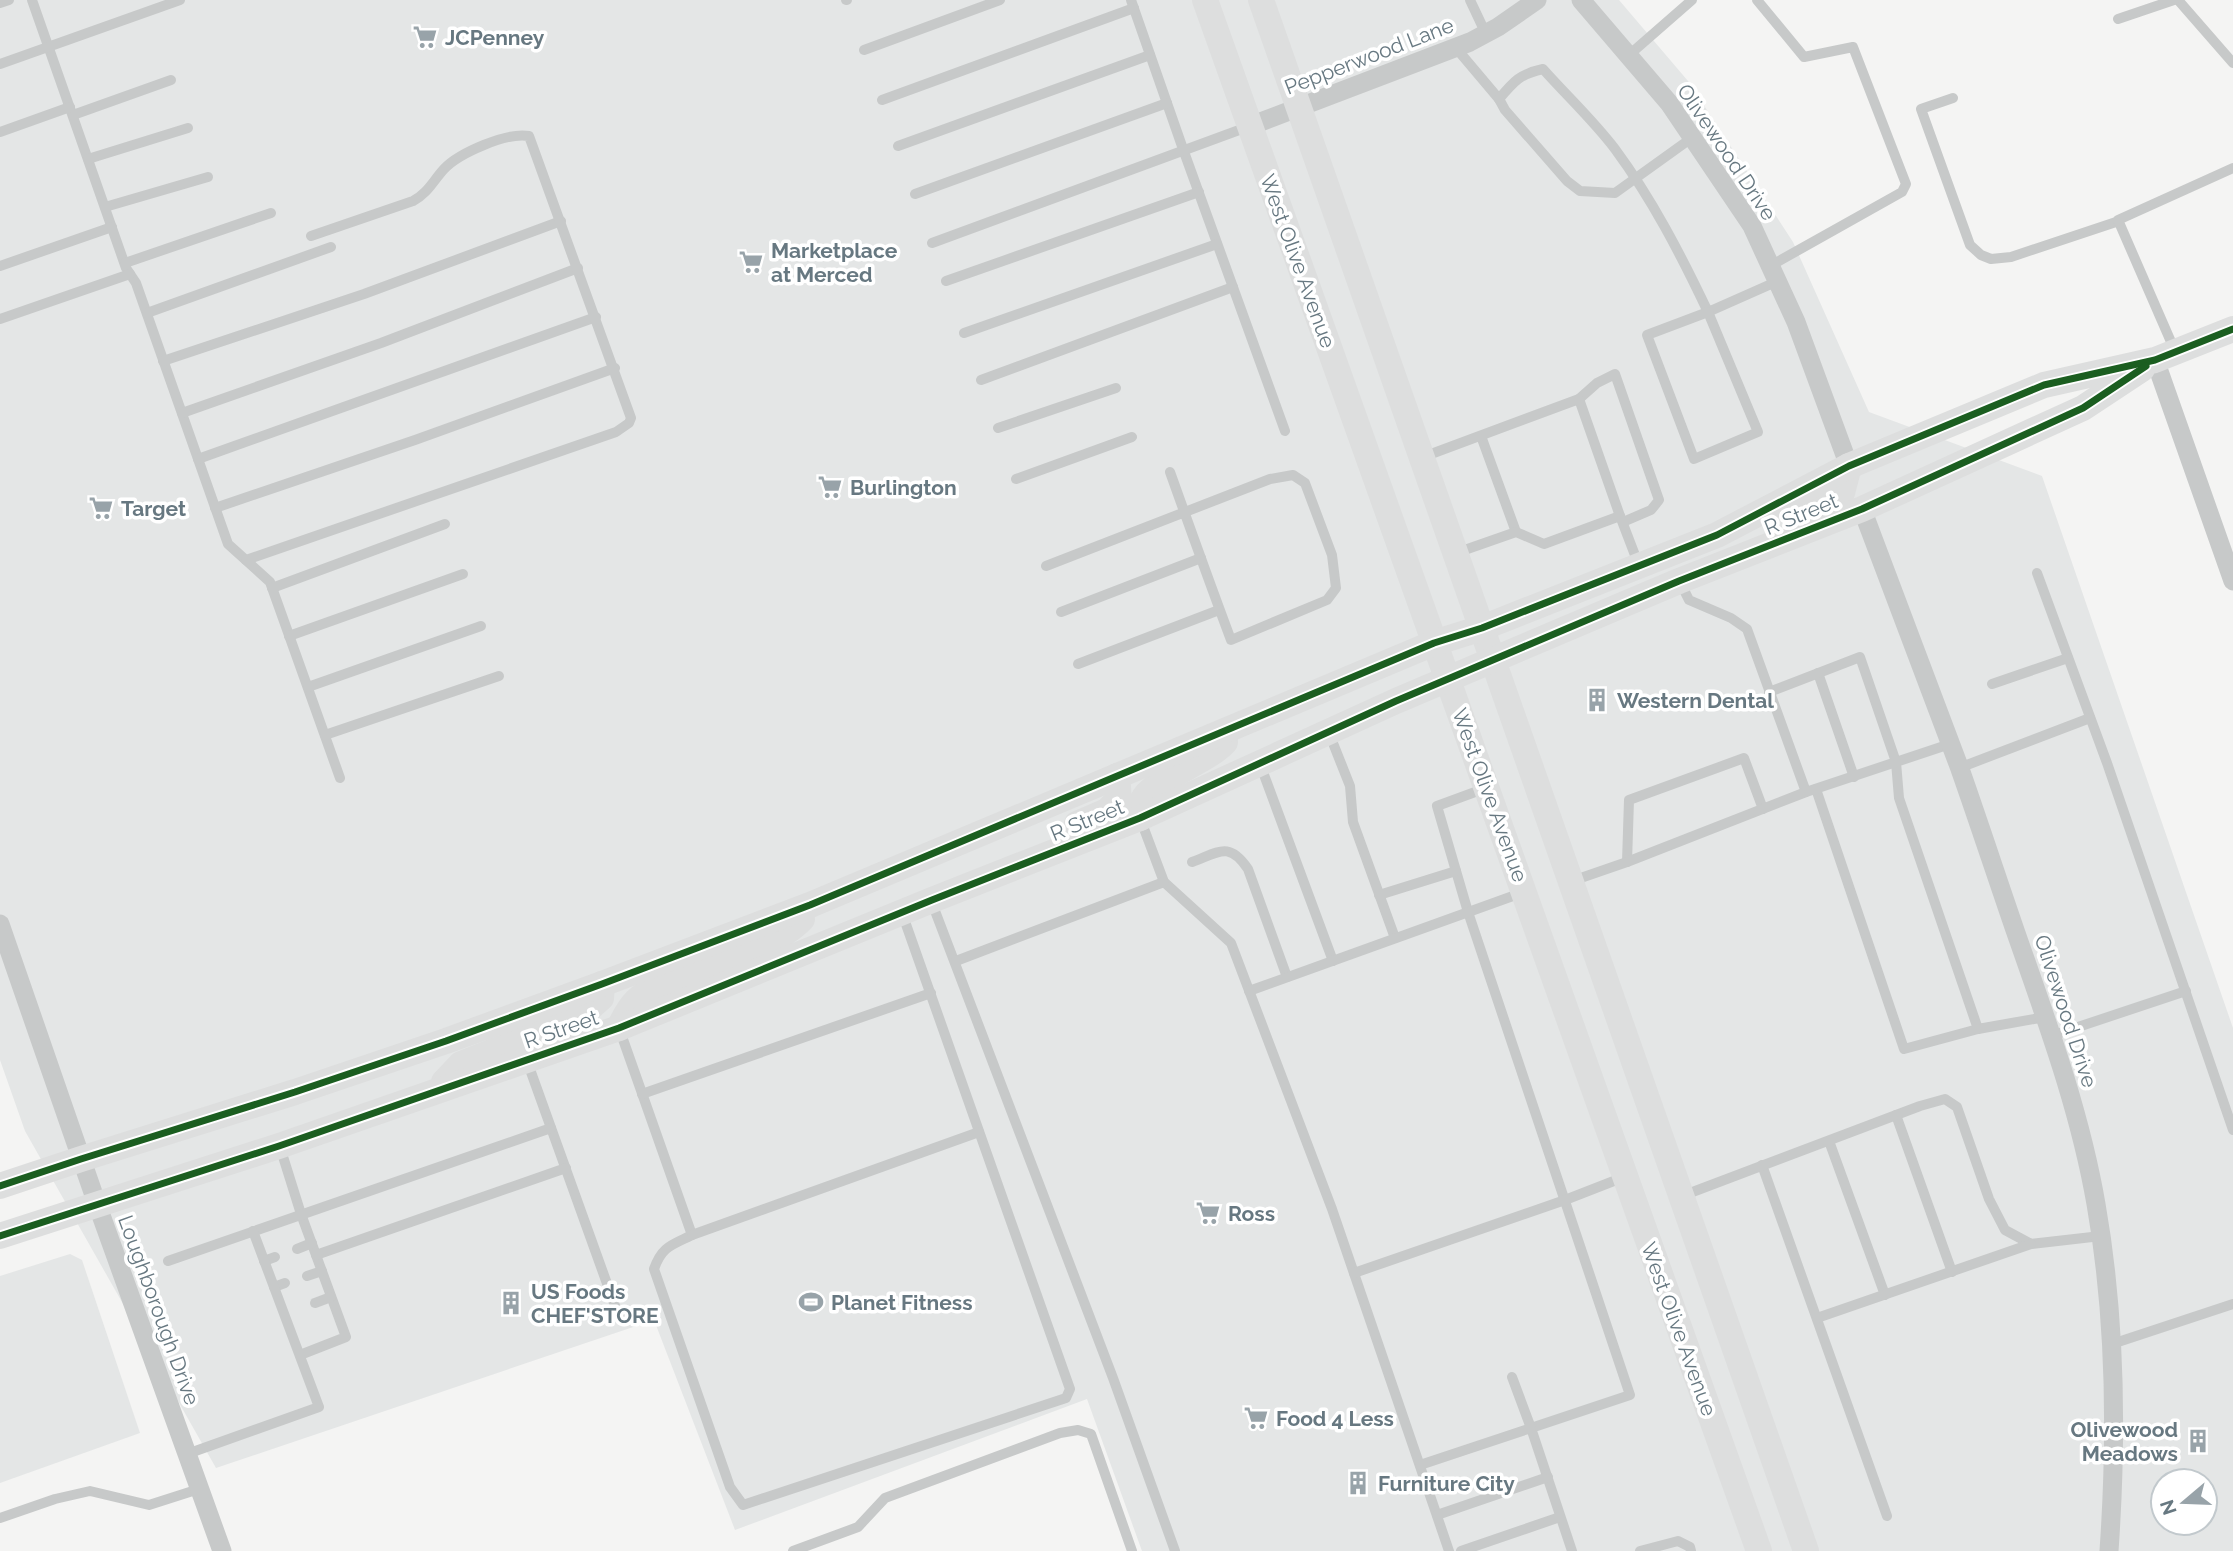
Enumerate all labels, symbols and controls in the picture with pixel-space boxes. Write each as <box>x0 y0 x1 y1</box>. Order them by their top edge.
street label: Pepperwood Lane <box>1281 12 1457 100</box>
supermarket icon: JCPenney <box>411 23 439 51</box>
place label: JCPenney <box>445 25 545 50</box>
street label: Olivewood Drive <box>1672 79 1782 225</box>
street label: West Olive Avenue <box>1255 171 1341 351</box>
place label: Marketplace at Merced <box>771 238 898 287</box>
supermarket icon: Marketplace at Merced <box>737 248 765 276</box>
supermarket icon: Burlington <box>816 473 844 501</box>
place label: Burlington <box>850 475 957 500</box>
street label: R Street <box>1760 488 1842 540</box>
supermarket icon: Target <box>87 494 115 522</box>
place label: Target <box>121 496 186 521</box>
building icon: Western Dental <box>1583 686 1611 714</box>
place label: Western Dental <box>1617 688 1774 713</box>
street label: West Olive Avenue <box>1447 705 1533 885</box>
street label: R Street <box>1046 794 1128 846</box>
street label: Olivewood Drive <box>2030 931 2102 1091</box>
street label: R Street <box>520 1005 602 1053</box>
supermarket icon: Ross <box>1194 1199 1222 1227</box>
place label: Ross <box>1228 1201 1275 1226</box>
street label: Loughborough Drive <box>113 1212 205 1408</box>
street label: West Olive Avenue <box>1636 1239 1722 1419</box>
place label: US Foods CHEF'STORE <box>531 1279 659 1328</box>
sports icon: Planet Fitness <box>797 1288 825 1316</box>
building icon: US Foods CHEF'STORE <box>497 1289 525 1317</box>
place label: Planet Fitness <box>831 1290 973 1315</box>
supermarket icon: Food 4 Less <box>1242 1404 1270 1432</box>
place label: Food 4 Less <box>1276 1406 1394 1431</box>
place label: Olivewood Meadows <box>2070 1417 2178 1466</box>
building icon: Olivewood Meadows <box>2184 1427 2212 1455</box>
north arrow <box>2149 1467 2219 1537</box>
building icon: Furniture City <box>1344 1469 1372 1497</box>
place label: Furniture City <box>1378 1471 1515 1496</box>
text: N <box>2155 1497 2181 1518</box>

